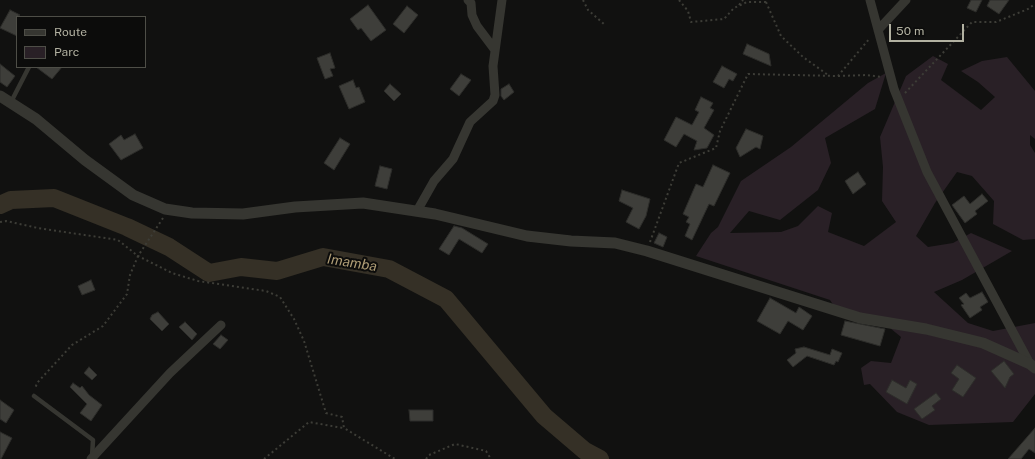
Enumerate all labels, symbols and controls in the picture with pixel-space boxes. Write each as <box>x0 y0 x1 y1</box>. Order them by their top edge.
legend <box>16 16 146 68</box>
scale bar <box>891 16 966 42</box>
text: 50 m <box>896 24 924 38</box>
text: Route <box>54 25 87 39</box>
text: Parc <box>54 45 79 59</box>
water label: Imamba <box>326 251 378 275</box>

